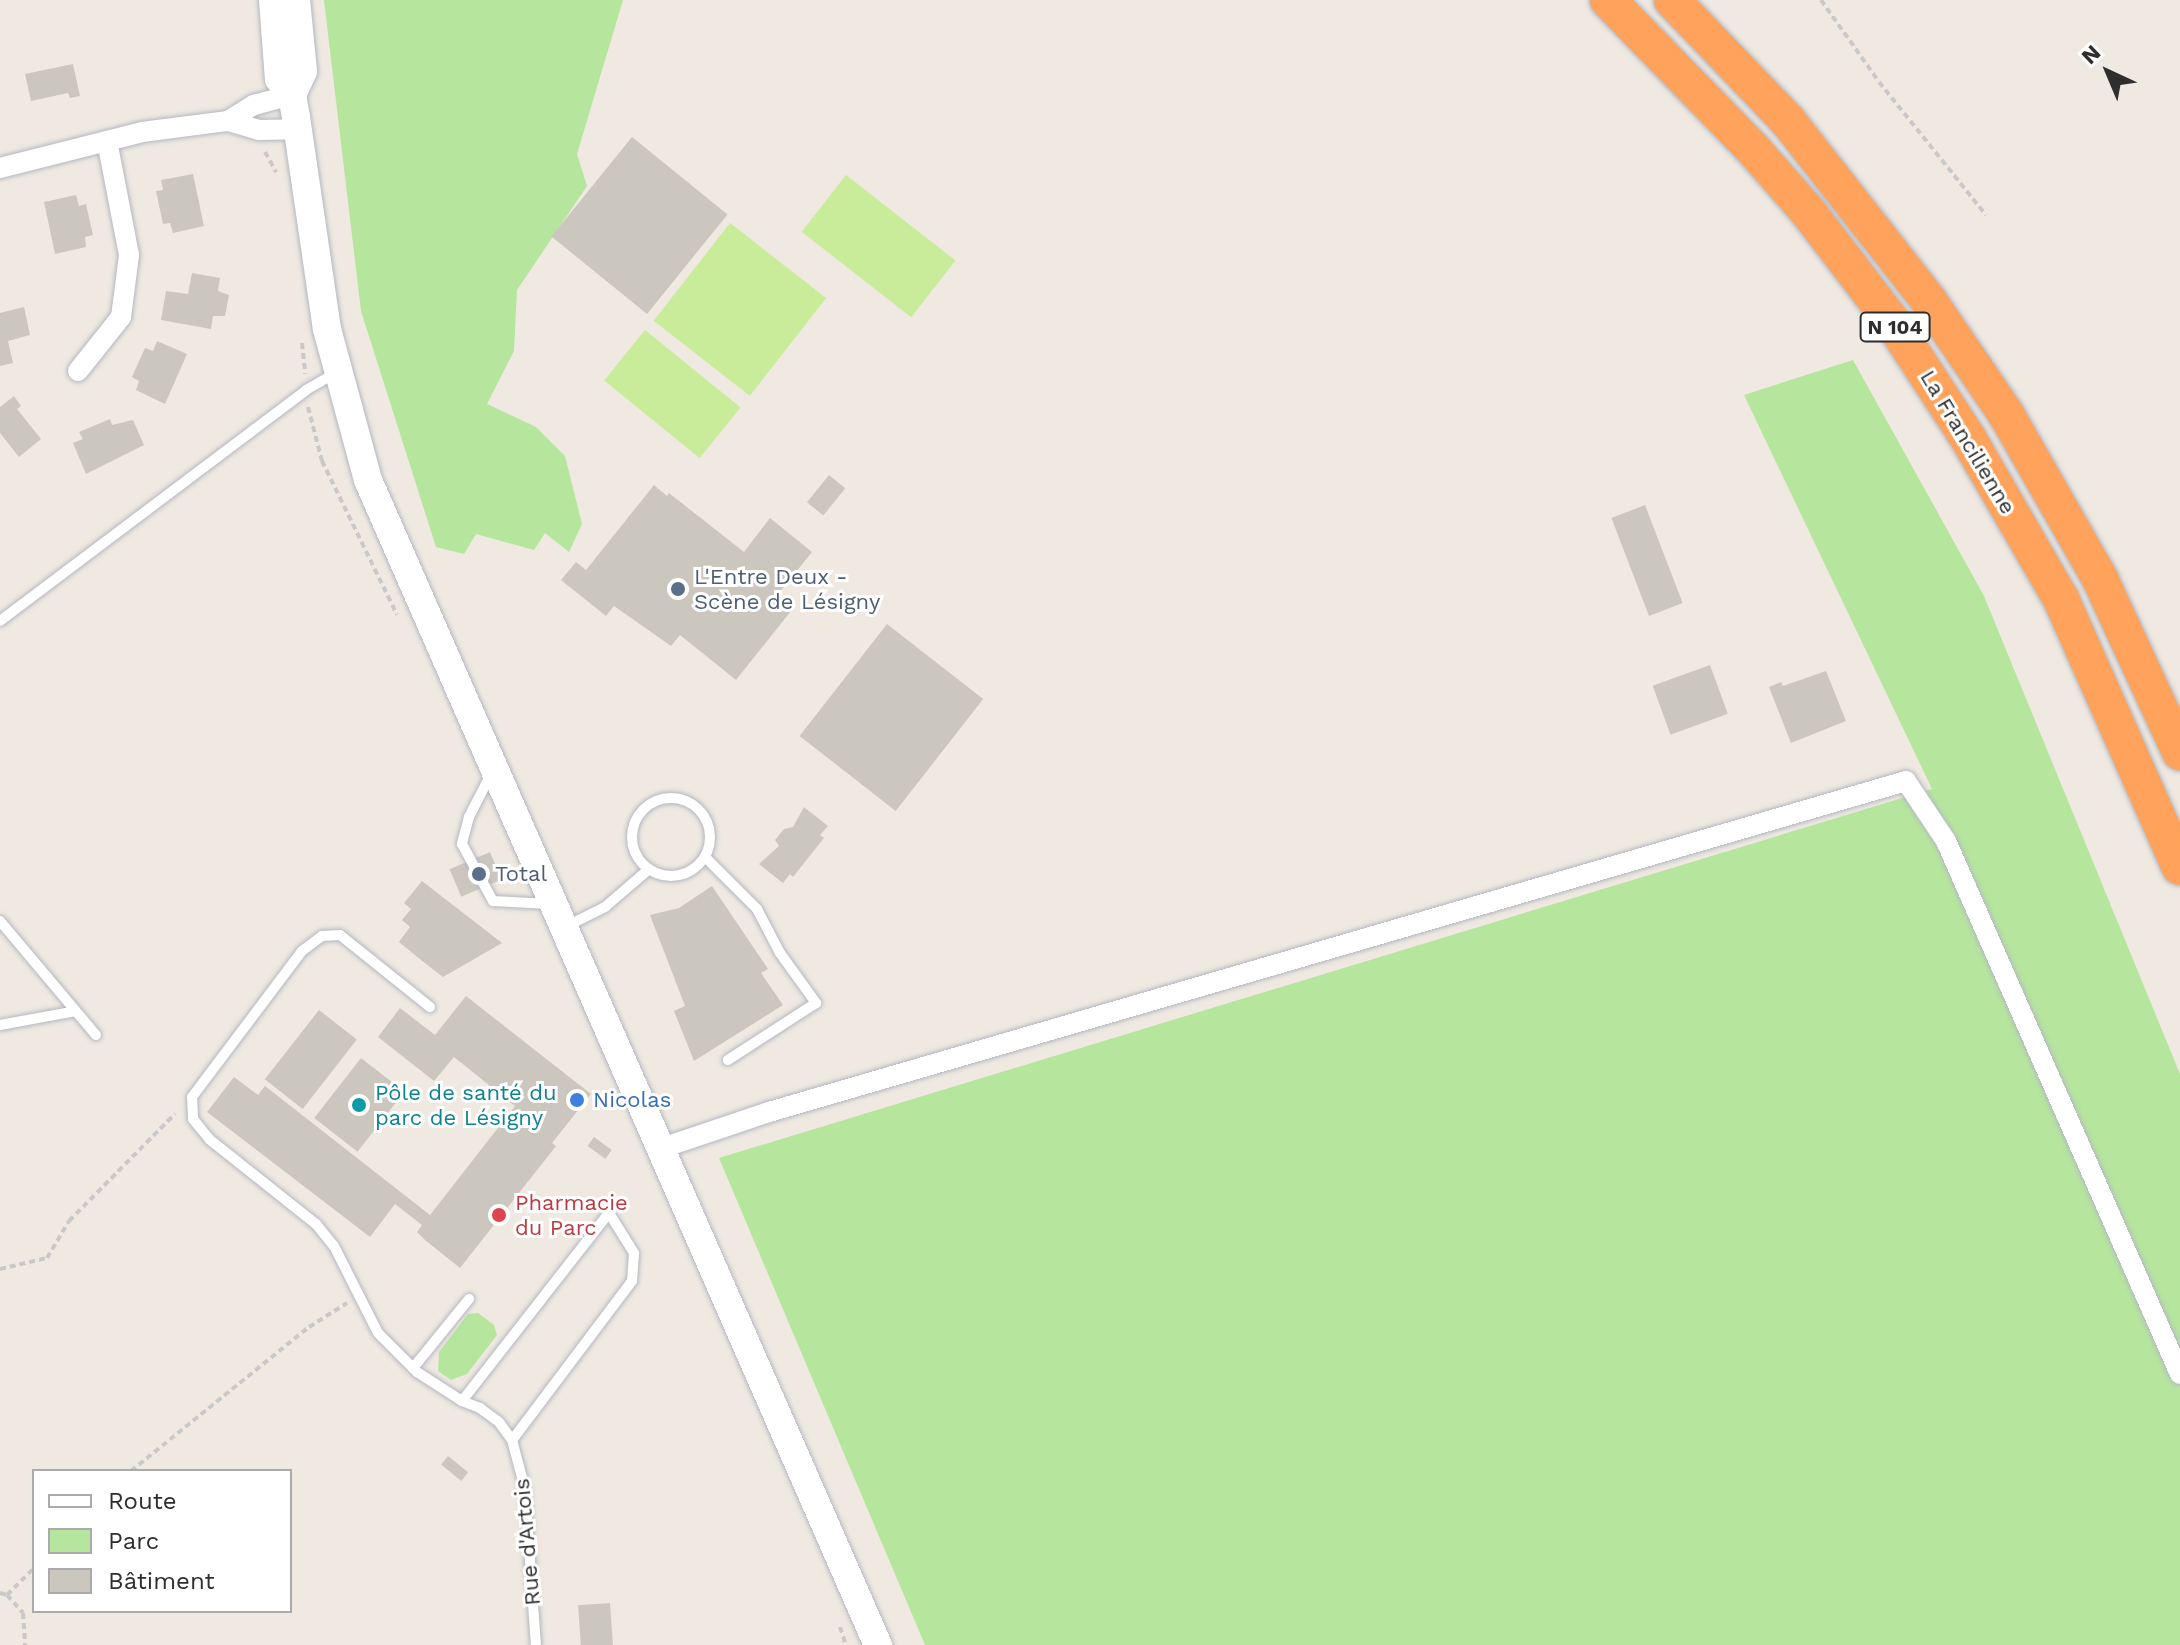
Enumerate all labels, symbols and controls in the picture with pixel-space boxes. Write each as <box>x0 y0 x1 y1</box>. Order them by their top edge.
north arrow <box>2068 32 2148 112</box>
text: N <box>2076 40 2106 69</box>
road number: N 104 <box>1859 311 1931 343</box>
street label: La Francilienne <box>1915 365 2021 519</box>
place label: L'Entre Deux - Scène de Lésigny <box>694 563 880 614</box>
marker: L'Entre Deux - Scène de Lésigny <box>669 580 687 598</box>
place label: Total <box>495 861 547 887</box>
marker: Total <box>470 865 488 883</box>
place label: Pôle de santé du parc de Lésigny <box>375 1079 557 1130</box>
place label: Nicolas <box>593 1087 671 1113</box>
marker: Nicolas <box>568 1091 586 1109</box>
marker: Pôle de santé du parc de Lésigny <box>350 1096 368 1114</box>
place label: Pharmacie du Parc <box>515 1189 628 1240</box>
marker: Pharmacie du Parc <box>490 1206 508 1224</box>
legend <box>32 1469 292 1613</box>
street label: Rue d'Artois <box>508 1477 546 1607</box>
text: Route <box>108 1487 177 1515</box>
text: Parc <box>108 1527 159 1555</box>
text: Bâtiment <box>108 1567 215 1595</box>

